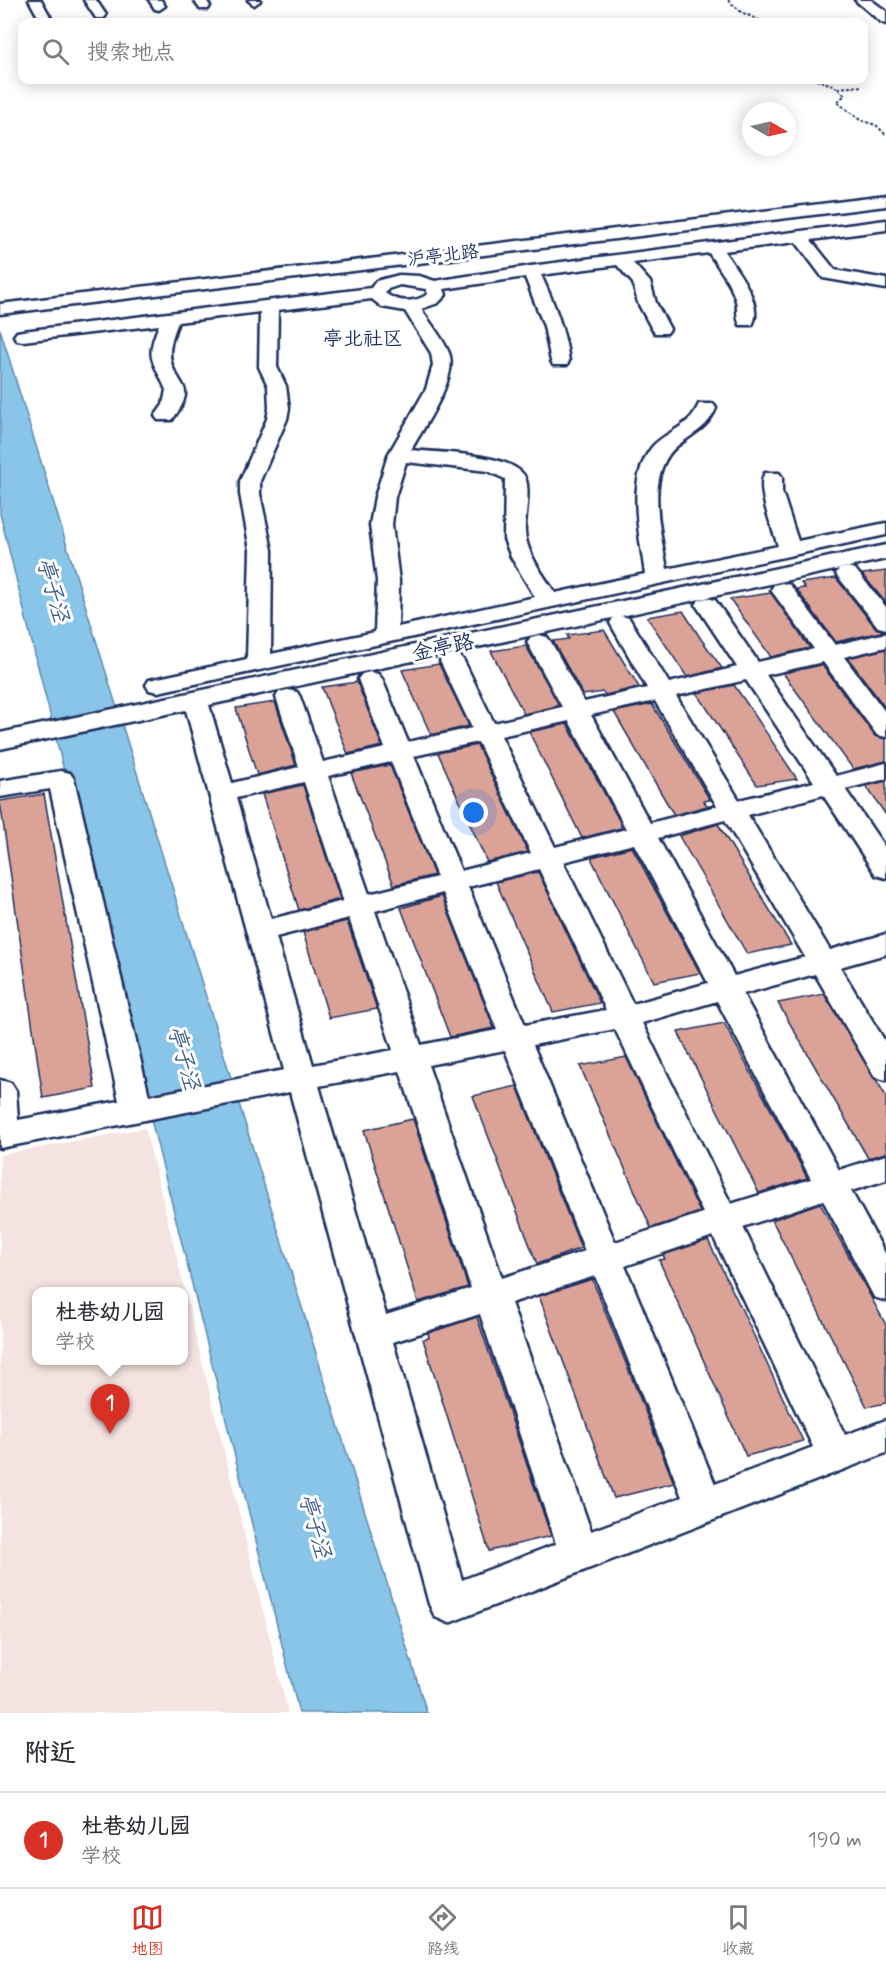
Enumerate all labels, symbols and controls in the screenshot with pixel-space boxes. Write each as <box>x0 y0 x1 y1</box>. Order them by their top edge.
search box <box>18 18 868 84</box>
icon: search <box>39 35 72 68</box>
text: 搜索地点 <box>87 39 175 67</box>
north arrow <box>742 102 796 156</box>
street label: 沪亭北路 <box>406 240 480 272</box>
district label: 亭北社区 <box>323 326 403 353</box>
water label: 亭子泾 <box>29 554 75 627</box>
street label: 金亭路 <box>409 628 477 668</box>
your location <box>459 798 488 827</box>
water label: 亭子泾 <box>160 1022 206 1095</box>
popup <box>32 1287 188 1365</box>
text: 杜巷幼儿园 <box>55 1299 165 1327</box>
text: 学校 <box>55 1329 95 1356</box>
pin: 1 <box>90 1384 130 1434</box>
water label: 亭子泾 <box>291 1490 337 1563</box>
text: 附近 <box>24 1737 76 1771</box>
text: 杜巷幼儿园 <box>81 1813 191 1841</box>
text: 1 <box>39 1827 48 1854</box>
text: 190 m <box>808 1827 862 1854</box>
text: 学校 <box>81 1843 121 1870</box>
tab: 地图 <box>131 1901 164 1960</box>
tab: 路线 <box>426 1901 459 1960</box>
tab: 收藏 <box>722 1901 755 1960</box>

